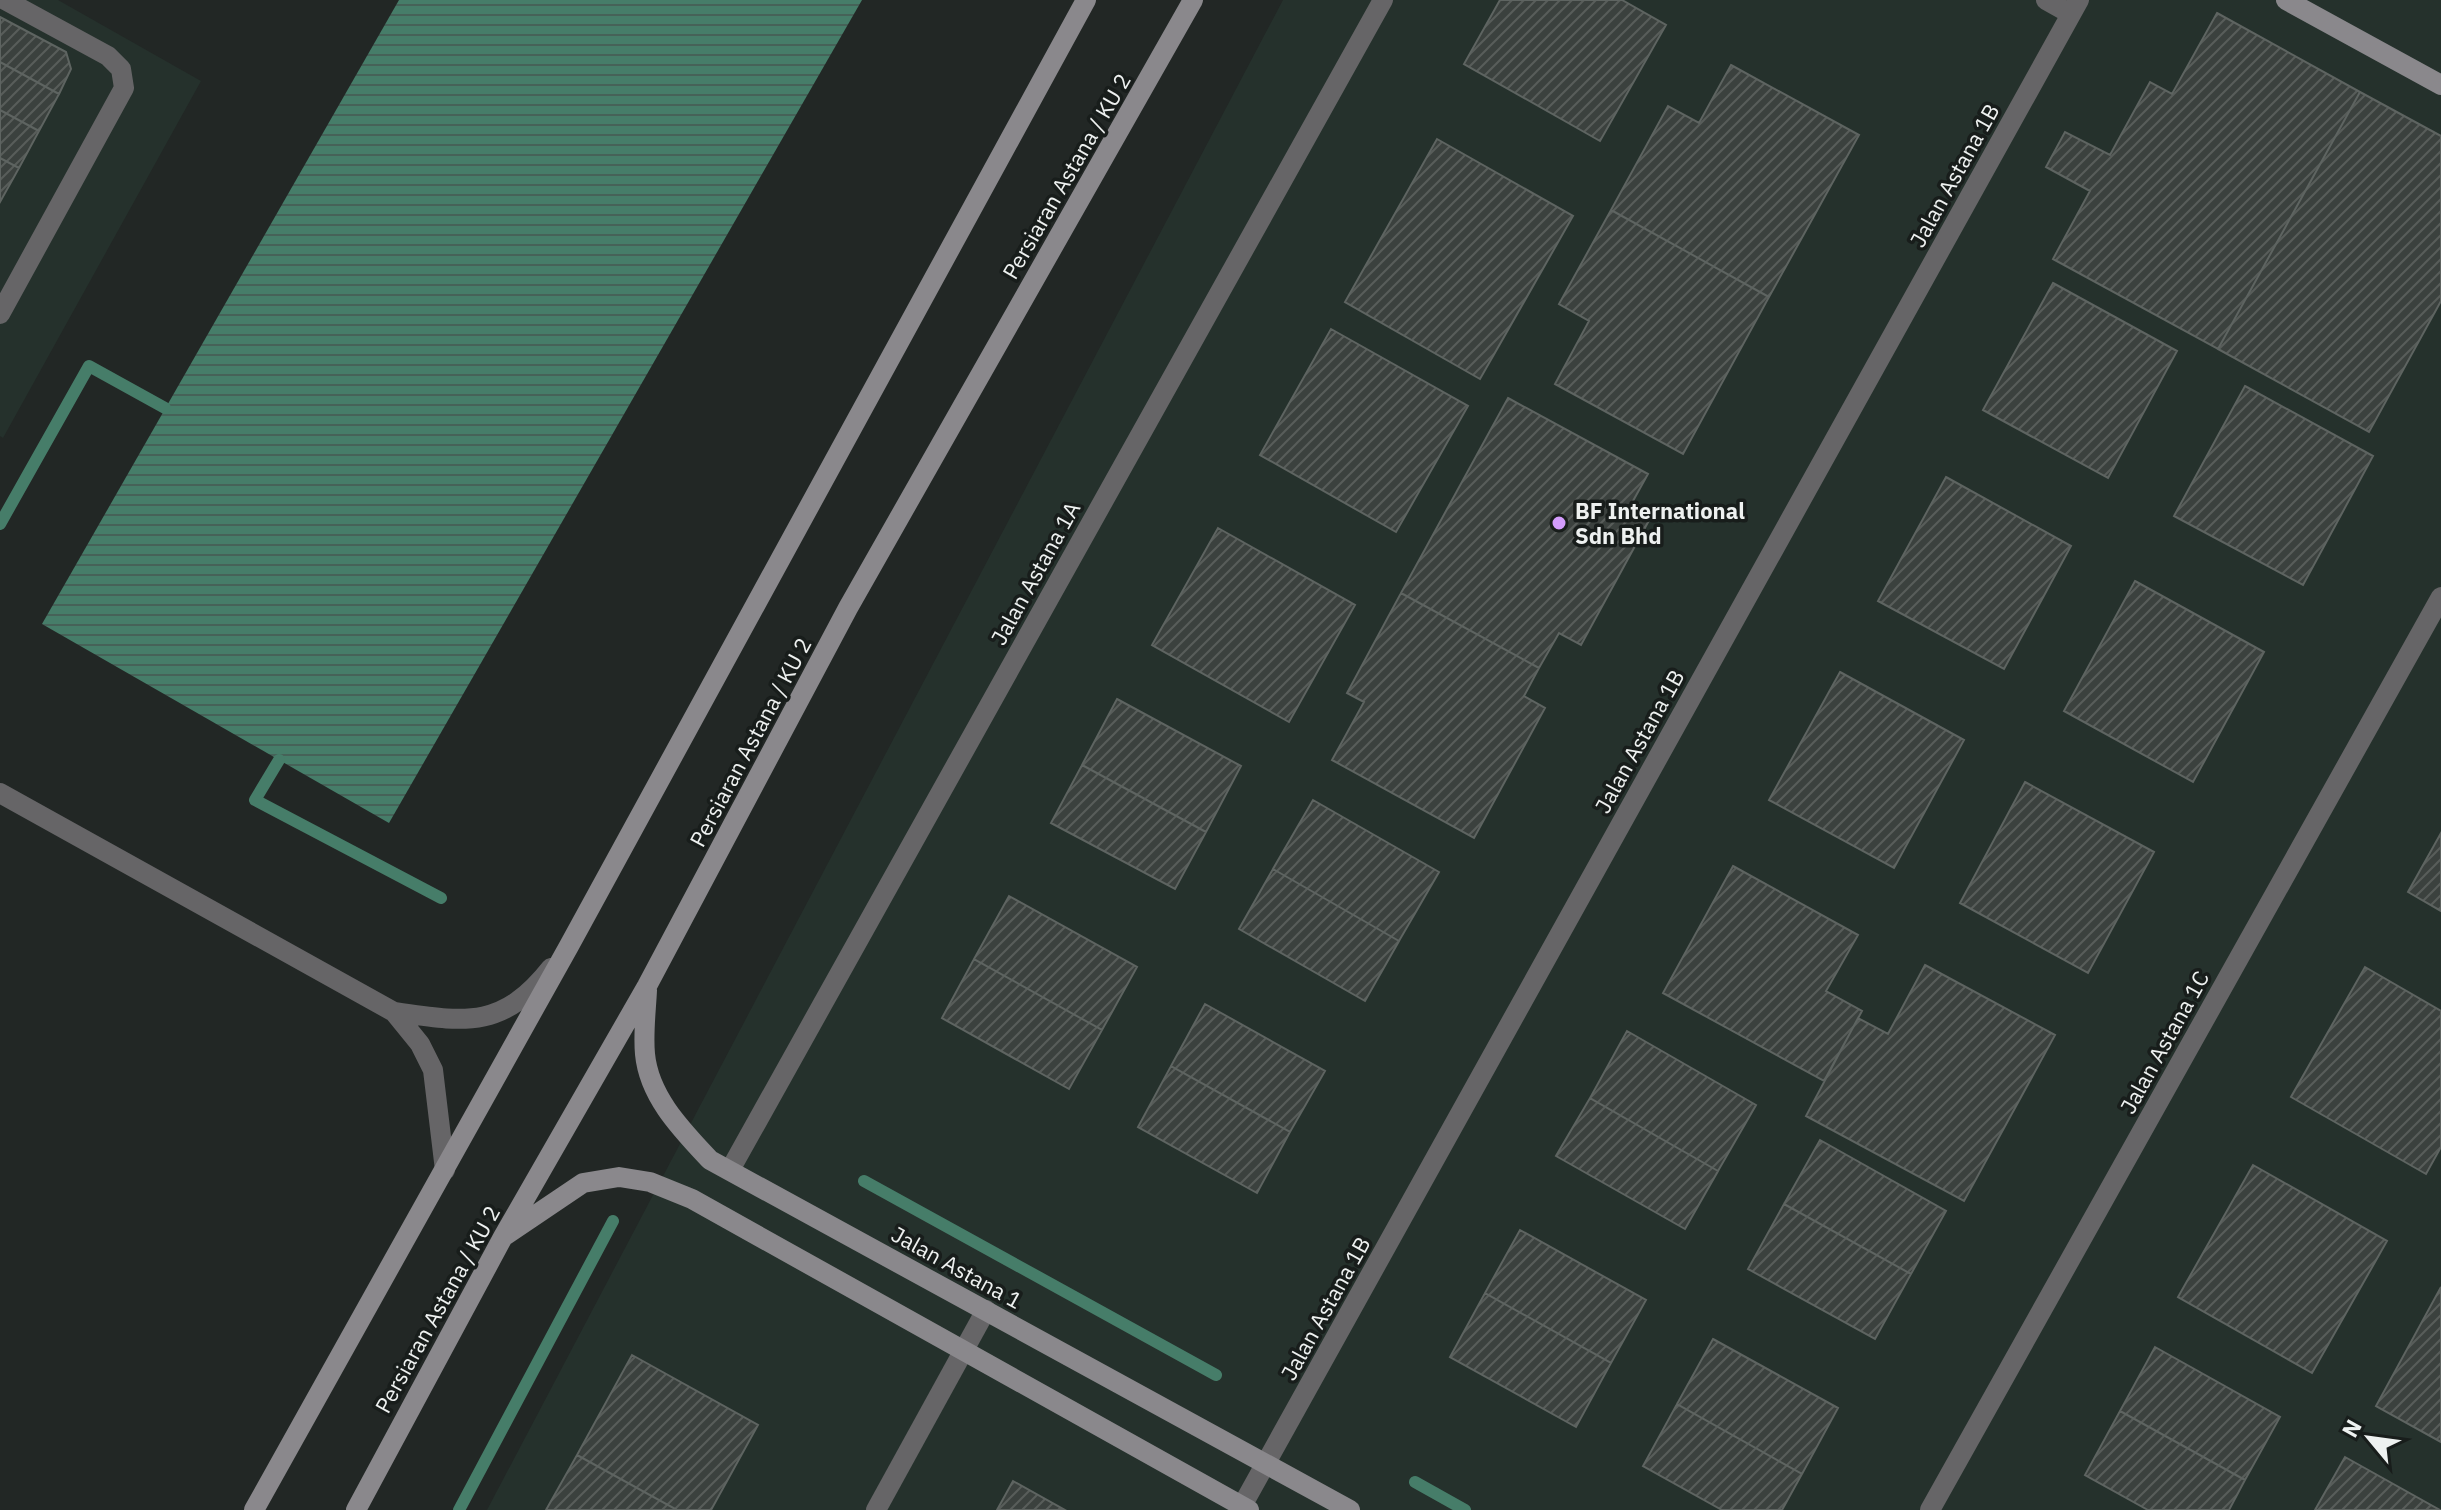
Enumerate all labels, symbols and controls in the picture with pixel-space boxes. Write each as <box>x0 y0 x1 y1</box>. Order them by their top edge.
street label: Persiaran Astana / KU 2 <box>995 68 1137 284</box>
street label: Jalan Astana 1B <box>1903 98 2005 252</box>
street label: Jalan Astana 1A <box>984 496 1086 650</box>
place label: BF International Sdn Bhd <box>1575 496 1745 550</box>
marker: BF International Sdn Bhd <box>1550 514 1568 532</box>
street label: Persiaran Astana / KU 2 <box>683 632 817 852</box>
street label: Jalan Astana 1B <box>1588 664 1690 818</box>
street label: Jalan Astana 1C <box>2113 966 2215 1118</box>
street label: Persiaran Astana / KU 2 <box>368 1200 506 1418</box>
street label: Jalan Astana 1 <box>886 1219 1028 1315</box>
street label: Jalan Astana 1B <box>1274 1231 1376 1385</box>
north arrow <box>2329 1398 2409 1478</box>
text: N <box>2335 1414 2368 1442</box>

